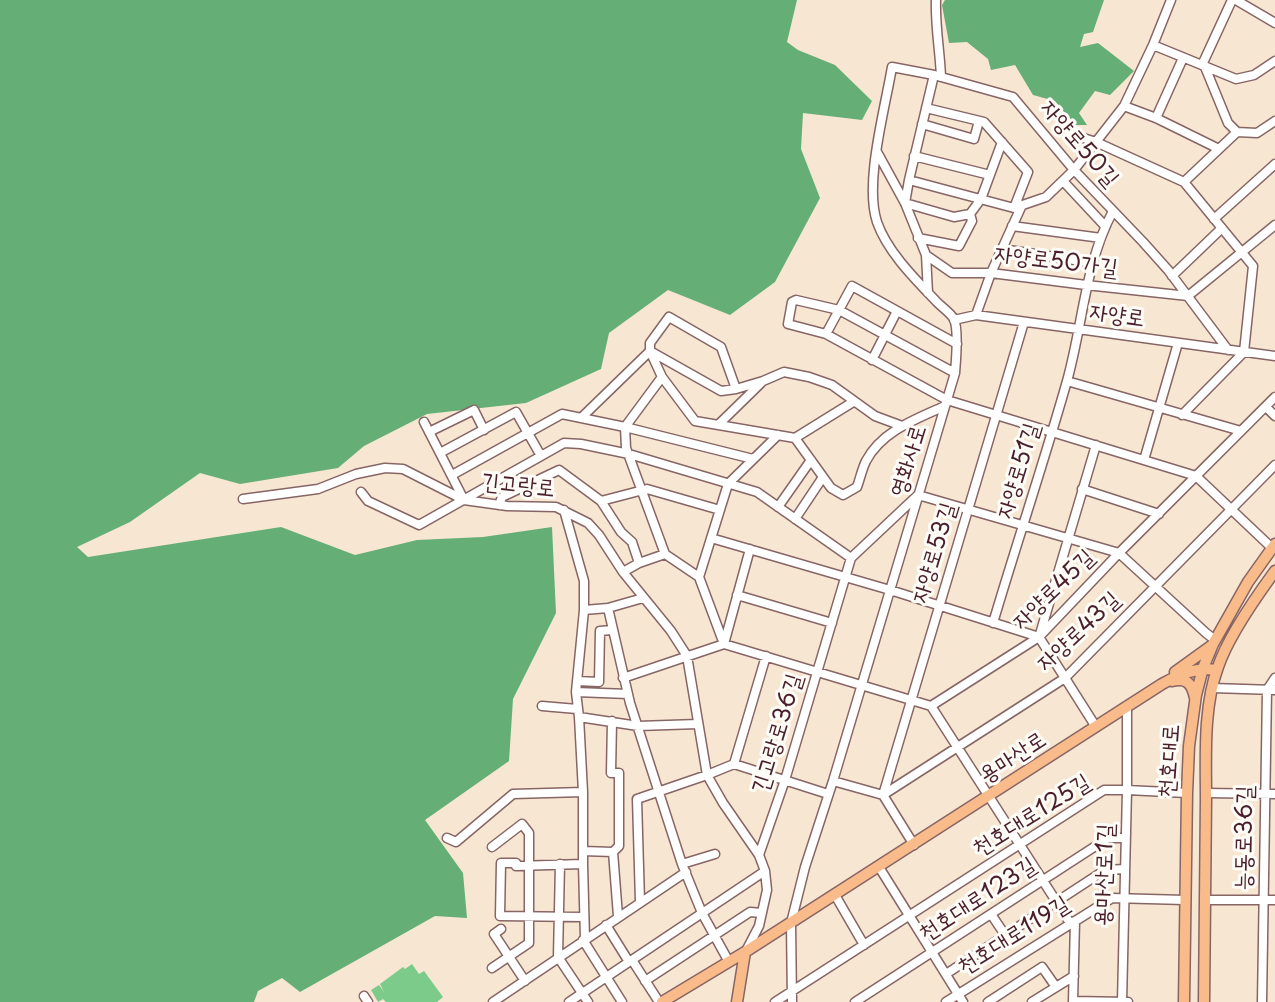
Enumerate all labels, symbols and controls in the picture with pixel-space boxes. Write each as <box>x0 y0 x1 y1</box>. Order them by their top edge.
street label: 자양로50길 <box>1034 95 1124 193</box>
street label: 자양로50가길 <box>993 241 1119 283</box>
street label: 자양로 <box>1088 298 1146 334</box>
street label: 자양로51길 <box>991 420 1047 522</box>
street label: 영화사로 <box>885 422 933 500</box>
street label: 긴고랑로 <box>480 468 556 504</box>
street label: 자양로53길 <box>907 499 963 607</box>
street label: 자양로45길 <box>1007 544 1101 636</box>
street label: 자양로43길 <box>1032 587 1126 677</box>
street label: 긴고랑로36길 <box>747 671 809 797</box>
street label: 천호대로 <box>1154 723 1186 799</box>
street label: 용마산로 <box>974 726 1052 790</box>
street label: 천호대로125길 <box>968 769 1096 863</box>
street label: 능동로36길 <box>1230 785 1260 891</box>
street label: 용마산로1길 <box>1089 823 1121 927</box>
street label: 천호대로123길 <box>914 852 1042 948</box>
street label: 천호대로119길 <box>953 891 1075 981</box>

